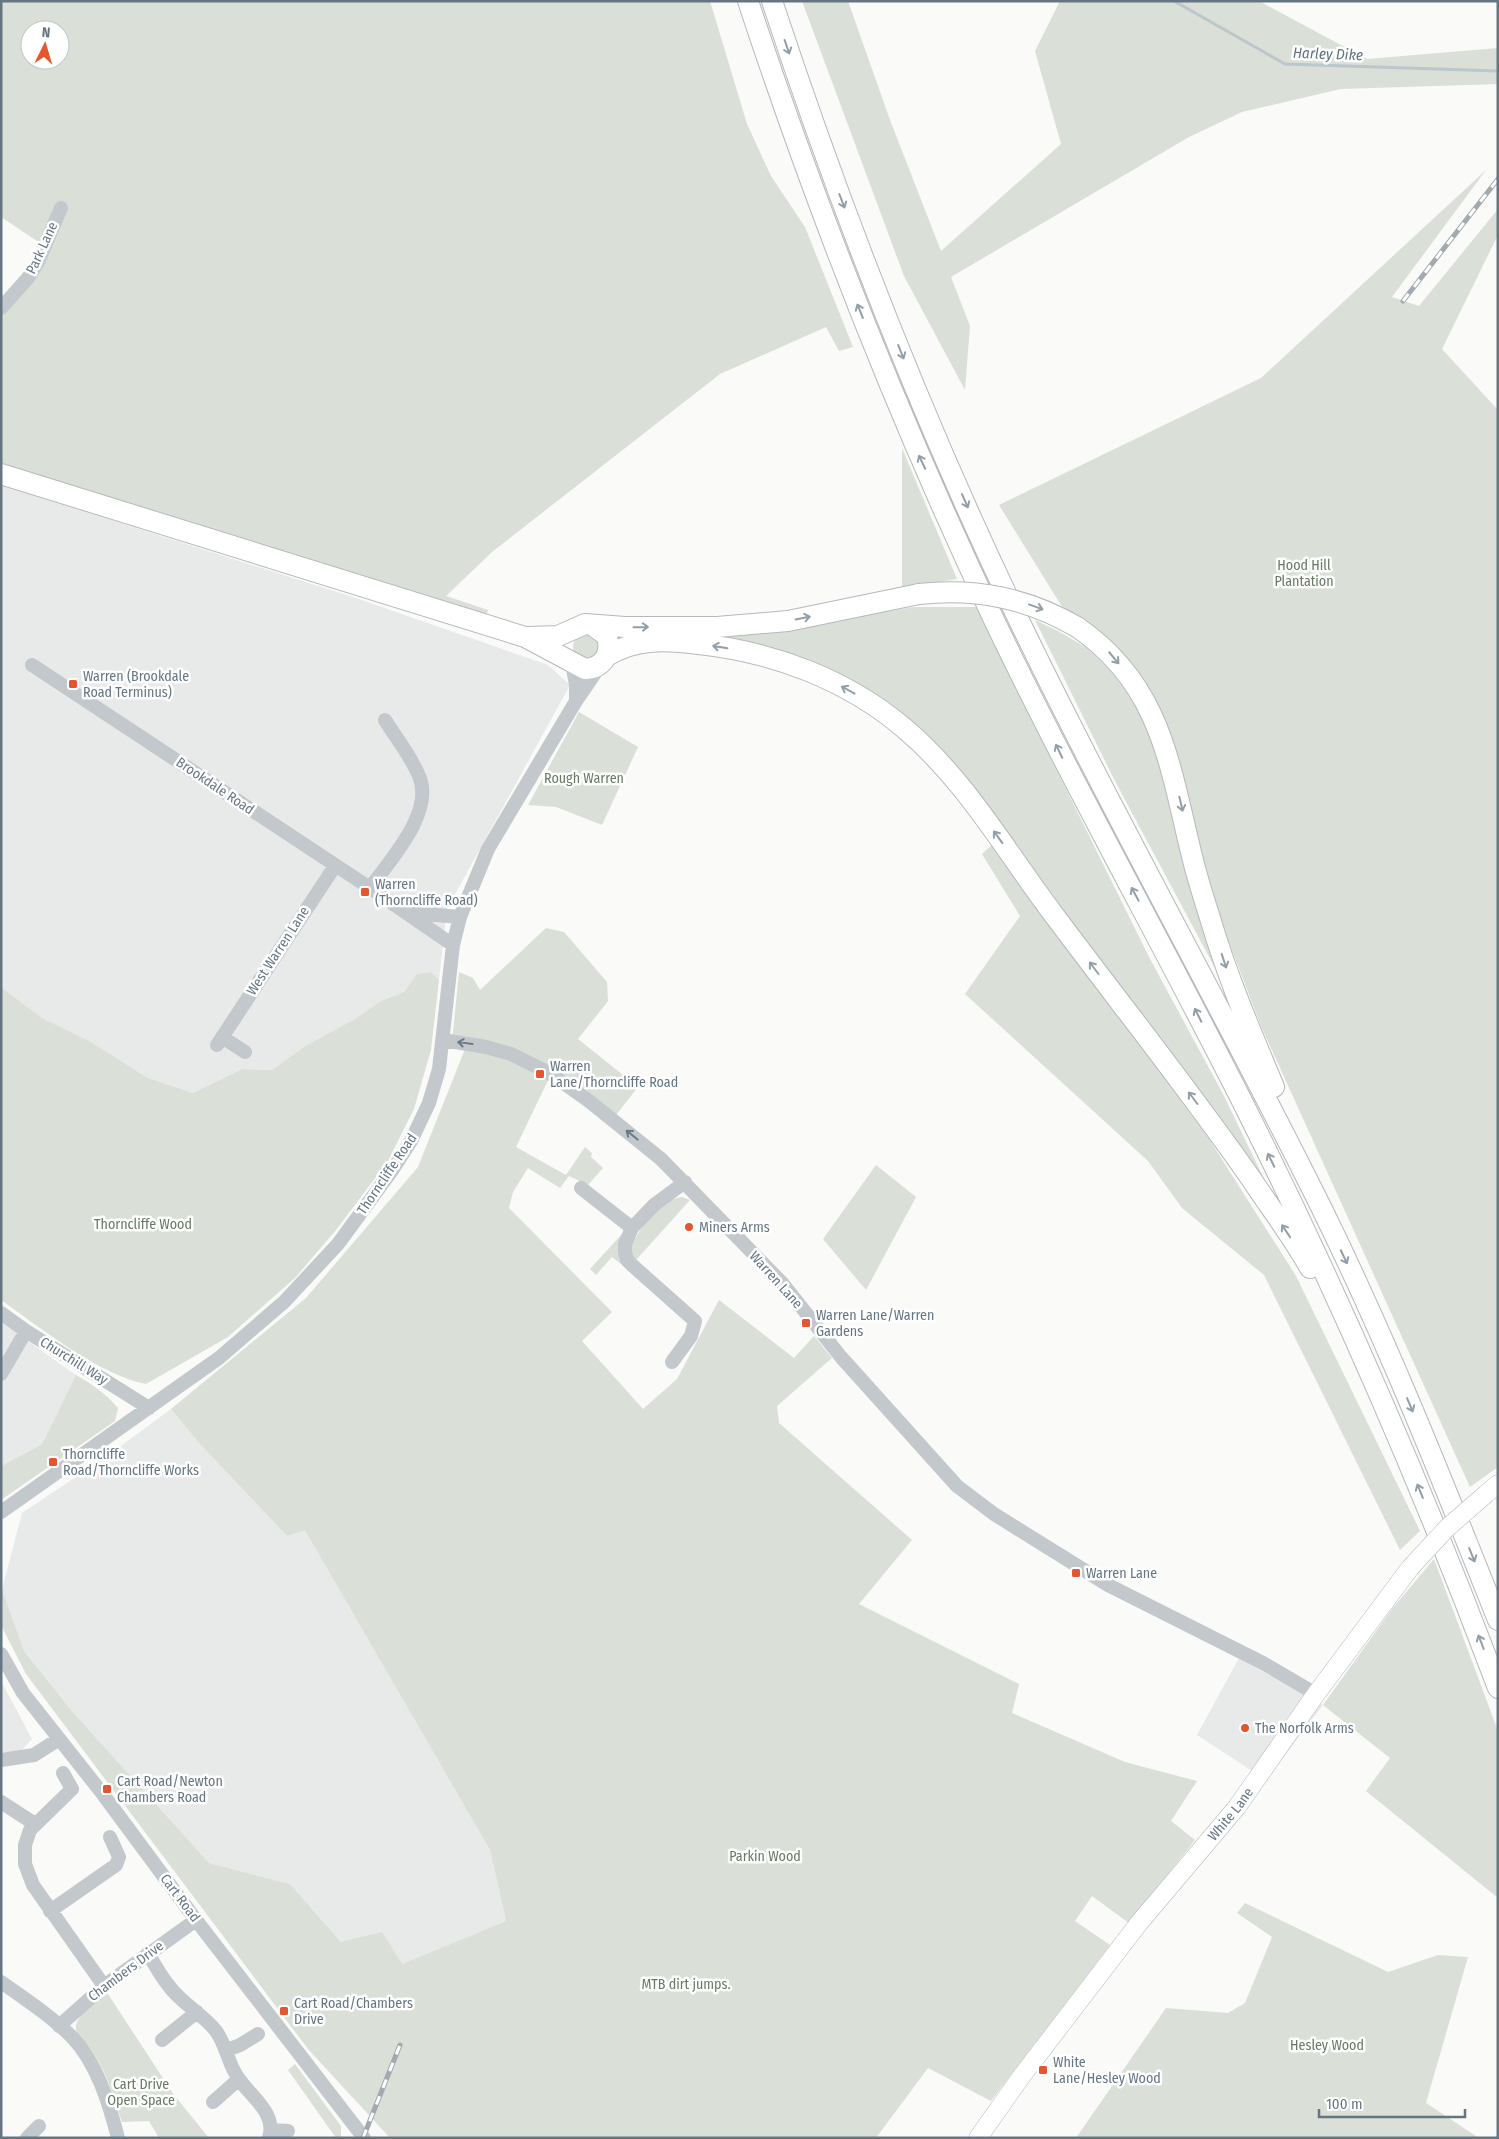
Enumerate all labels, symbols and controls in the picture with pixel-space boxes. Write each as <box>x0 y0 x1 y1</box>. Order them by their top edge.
north arrow <box>20 20 70 70</box>
text: N <box>41 24 51 41</box>
one-way arrow <box>783 39 792 55</box>
water label: Harley Dike <box>1293 44 1363 64</box>
one-way arrow <box>838 192 847 208</box>
street label: Park Lane <box>23 219 61 277</box>
one-way arrow <box>855 304 864 319</box>
one-way arrow <box>897 344 907 359</box>
one-way arrow <box>916 455 926 470</box>
one-way arrow <box>961 493 971 508</box>
park label: Hood Hill Plantation <box>1274 557 1334 590</box>
one-way arrow <box>1028 603 1043 612</box>
one-way arrow <box>794 612 810 622</box>
one-way arrow <box>632 622 648 632</box>
one-way arrow <box>712 641 728 651</box>
one-way arrow <box>1108 652 1119 665</box>
place label: Warren (Brookdale Road Terminus) <box>83 668 189 701</box>
marker: Warren (Brookdale Road Terminus) <box>67 678 79 690</box>
one-way arrow <box>840 685 855 695</box>
one-way arrow <box>1054 743 1064 758</box>
street label: Brookdale Road <box>173 754 257 818</box>
park label: Rough Warren <box>544 770 624 787</box>
one-way arrow <box>1176 796 1186 812</box>
one-way arrow <box>993 831 1003 845</box>
place label: Warren (Thorncliffe Road) <box>375 876 478 909</box>
marker: Warren (Thorncliffe Road) <box>359 886 371 898</box>
one-way arrow <box>1130 887 1140 902</box>
street label: West Warren Lane <box>243 903 313 999</box>
one-way arrow <box>1219 952 1229 968</box>
one-way arrow <box>1089 962 1100 975</box>
one-way arrow <box>1193 1008 1202 1023</box>
one-way arrow <box>457 1038 473 1048</box>
place label: Warren Lane/Thorncliffe Road <box>550 1058 678 1091</box>
marker: Warren Lane/Thorncliffe Road <box>534 1068 546 1080</box>
one-way arrow <box>1187 1092 1198 1105</box>
one-way arrow <box>625 1129 638 1140</box>
street label: Thorncliffe Road <box>354 1130 420 1218</box>
one-way arrow <box>1265 1153 1275 1168</box>
park label: Thorncliffe Wood <box>94 1216 192 1233</box>
place label: Miners Arms <box>699 1219 770 1236</box>
marker: Miners Arms <box>683 1221 695 1233</box>
one-way arrow <box>1281 1224 1291 1238</box>
street label: Warren Lane <box>746 1248 806 1312</box>
one-way arrow <box>1340 1249 1350 1264</box>
place label: Warren Lane/Warren Gardens <box>816 1307 934 1340</box>
marker: Warren Lane/Warren Gardens <box>800 1317 812 1329</box>
street label: Churchill Way <box>37 1333 112 1389</box>
one-way arrow <box>1406 1397 1416 1412</box>
place label: Thorncliffe Road/Thorncliffe Works <box>63 1446 199 1479</box>
marker: Thorncliffe Road/Thorncliffe Works <box>47 1456 59 1468</box>
one-way arrow <box>1415 1484 1424 1499</box>
one-way arrow <box>1468 1547 1477 1563</box>
place label: Warren Lane <box>1086 1565 1157 1582</box>
marker: Warren Lane <box>1070 1567 1082 1579</box>
one-way arrow <box>1475 1635 1485 1650</box>
place label: The Norfolk Arms <box>1255 1720 1354 1737</box>
marker: The Norfolk Arms <box>1239 1722 1251 1734</box>
place label: Cart Road/Newton Chambers Road <box>117 1773 223 1806</box>
marker: Cart Road/Newton Chambers Road <box>101 1783 113 1795</box>
street label: White Lane <box>1204 1784 1257 1844</box>
park label: Parkin Wood <box>729 1848 801 1865</box>
street label: Cart Road <box>156 1871 204 1925</box>
street label: Chambers Drive <box>85 1937 167 2005</box>
park label: MTB dirt jumps. <box>642 1976 731 1993</box>
place label: Cart Road/Chambers Drive <box>294 1995 413 2028</box>
marker: Cart Road/Chambers Drive <box>278 2005 290 2017</box>
park label: Hesley Wood <box>1290 2037 1364 2054</box>
place label: White Lane/Hesley Wood <box>1053 2054 1161 2087</box>
marker: White Lane/Hesley Wood <box>1037 2064 1049 2076</box>
park label: Cart Drive Open Space <box>107 2076 175 2109</box>
scale bar <box>1319 2086 1465 2118</box>
text: 100 m <box>1326 2095 1363 2113</box>

